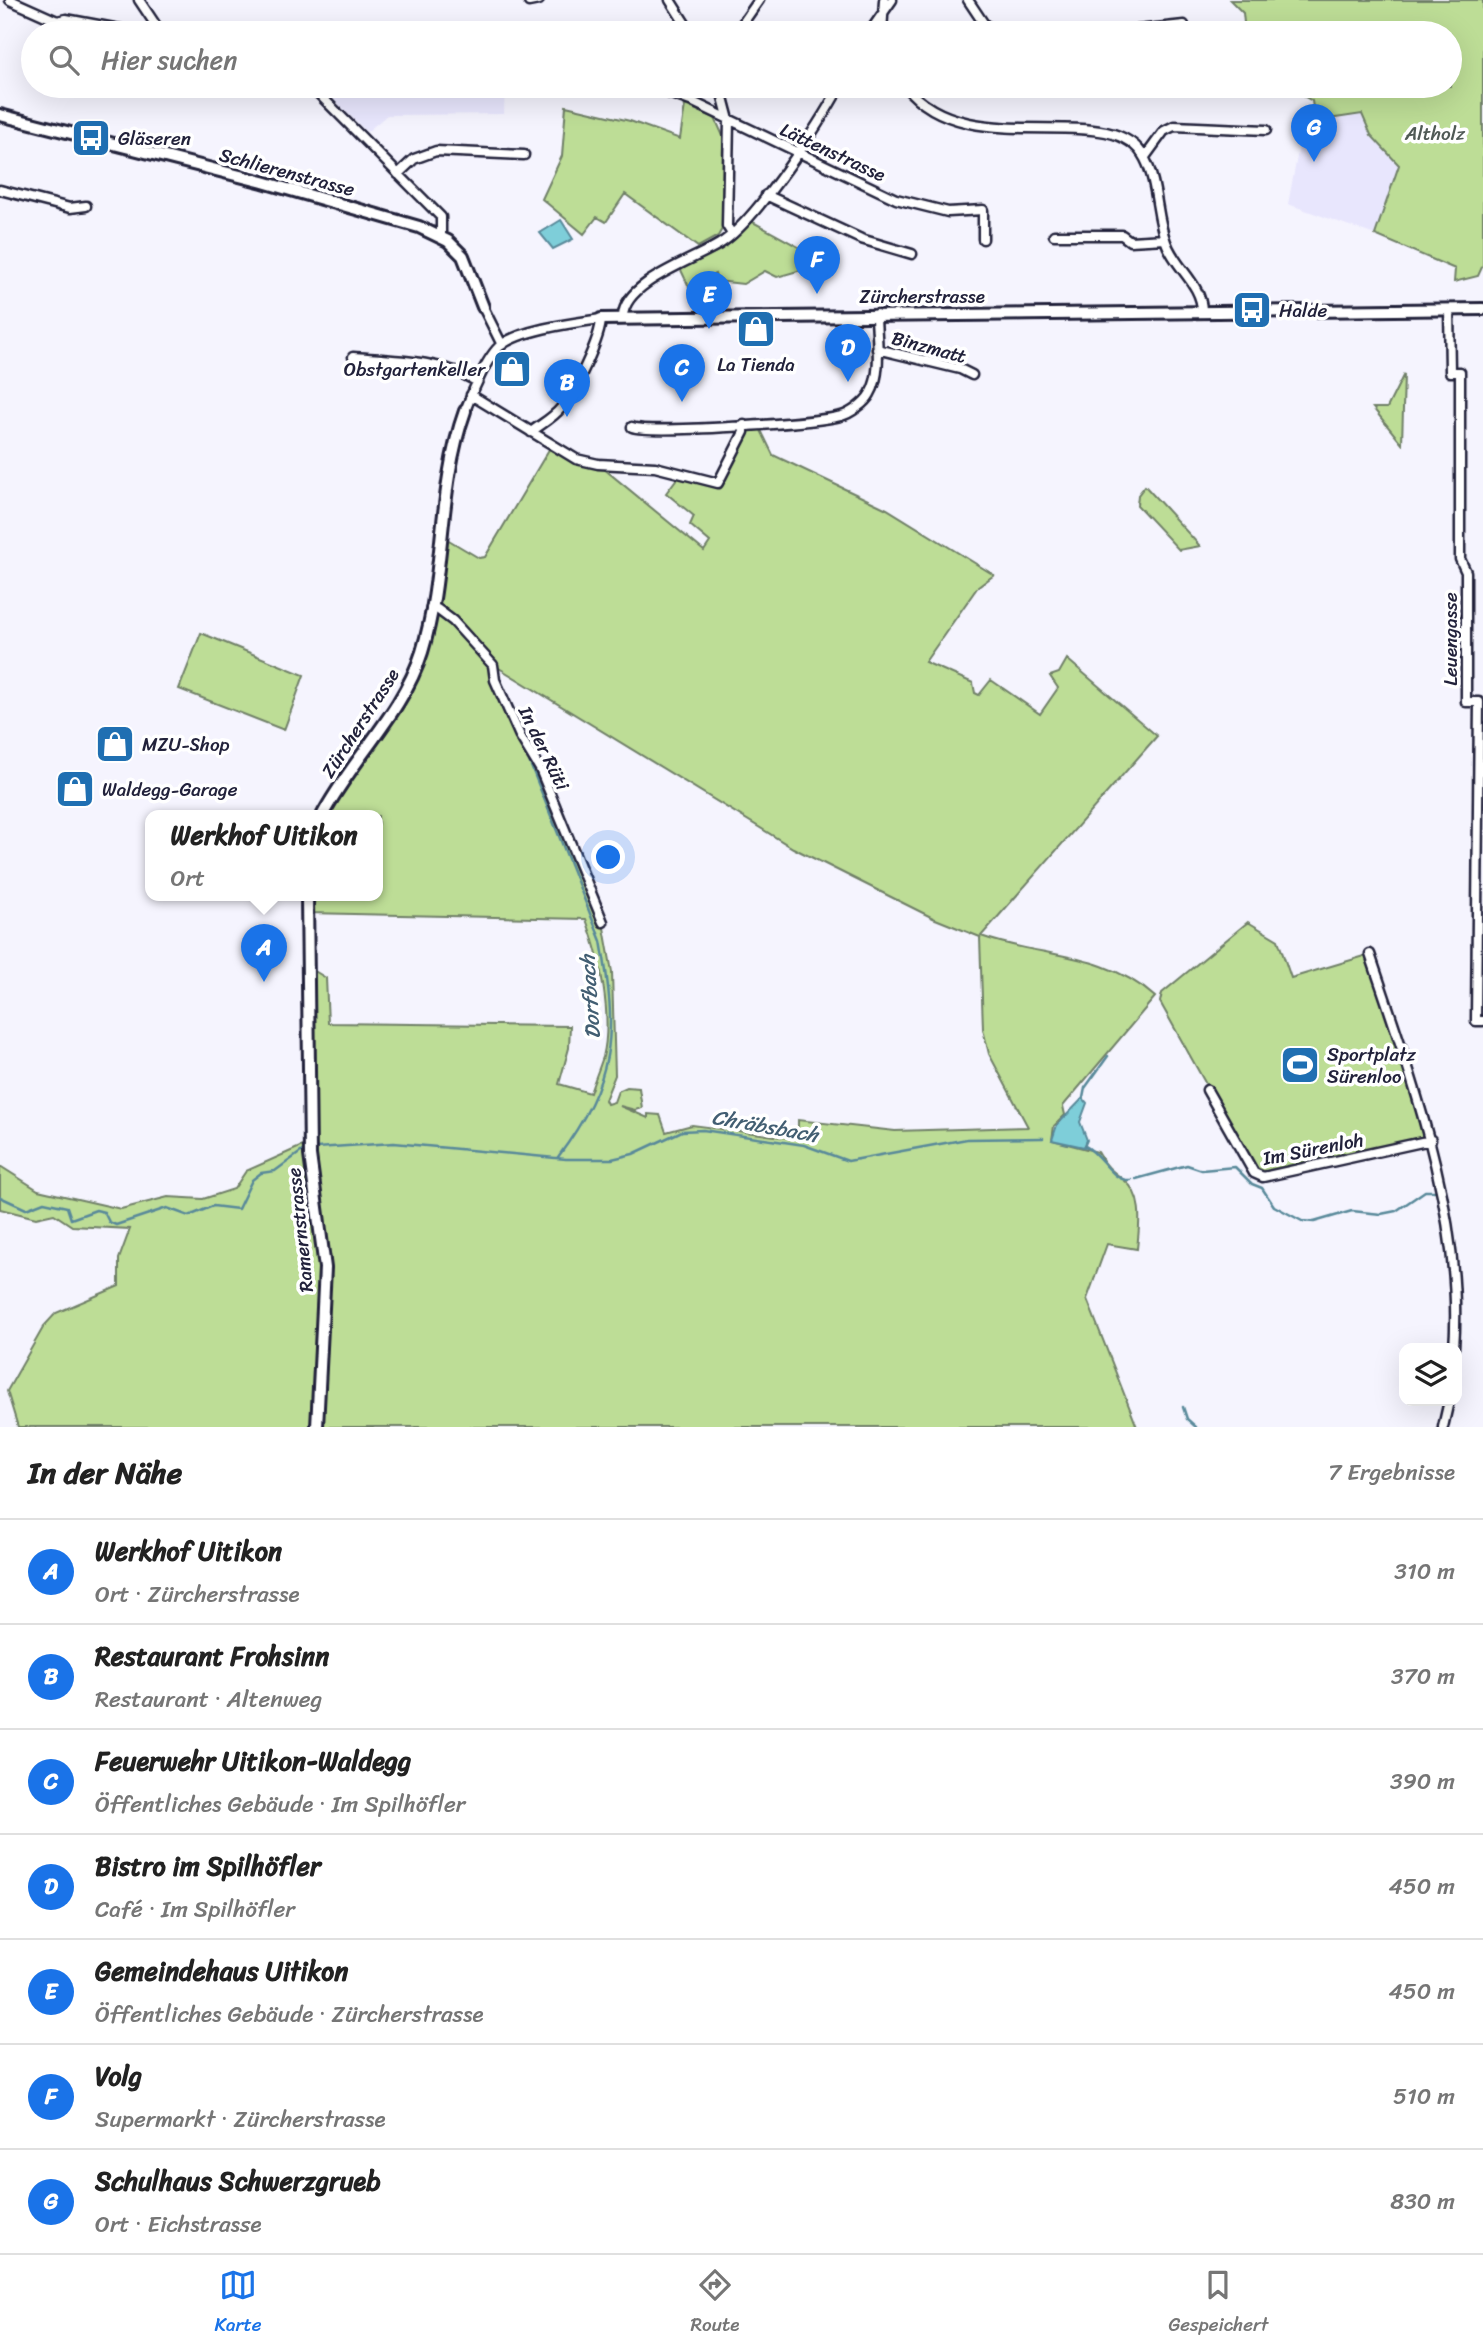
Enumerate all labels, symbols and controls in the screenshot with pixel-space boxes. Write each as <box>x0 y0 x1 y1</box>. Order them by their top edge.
search box <box>21 21 1462 98</box>
text: Hier suchen <box>101 37 237 83</box>
icon: search <box>45 41 83 79</box>
pin: G <box>1291 104 1337 162</box>
street label: Lättenstrasse <box>775 113 891 191</box>
bus stop icon: Gläseren <box>70 117 112 159</box>
park label: Altholz <box>1404 117 1466 150</box>
place label: Gläseren <box>118 122 191 155</box>
street label: Schlierenstrasse <box>216 138 358 206</box>
pin: F <box>794 236 840 294</box>
pin: E <box>686 271 732 329</box>
street label: Zürcherstrasse <box>859 280 985 313</box>
bus stop icon: Halde <box>1231 289 1273 331</box>
place label: Halde <box>1279 294 1327 327</box>
shop icon: La Tienda <box>735 308 777 350</box>
street label: Binzmatt <box>888 321 970 373</box>
pin: D <box>825 324 871 382</box>
pin: C <box>659 344 705 402</box>
shop icon: Obstgartenkeller <box>491 348 533 390</box>
place label: La Tienda <box>717 348 795 381</box>
place label: Obstgartenkeller <box>344 353 486 386</box>
pin: B <box>544 359 590 417</box>
street label: Leuengasse <box>1434 592 1467 686</box>
street label: Zürcherstrasse <box>312 661 408 785</box>
street label: In der Rüti <box>509 699 579 797</box>
shop icon: MZU-Shop <box>94 723 136 765</box>
place label: MZU-Shop <box>142 728 230 761</box>
shop icon: Waldegg-Garage <box>54 768 96 810</box>
place label: Waldegg-Garage <box>102 773 238 806</box>
popup <box>145 810 383 901</box>
text: Werkhof Uitikon <box>171 812 357 858</box>
your location <box>591 840 625 874</box>
text: Ort <box>171 858 205 899</box>
pin: A <box>241 924 287 982</box>
water label: Dorfbach <box>568 952 612 1040</box>
place label: Sportplatz Sürenloo <box>1327 1038 1417 1093</box>
sports icon: Sportplatz Sürenloo <box>1279 1044 1321 1086</box>
water label: Chräbsbach <box>709 1098 823 1154</box>
street label: Im Sürenloh <box>1259 1123 1366 1175</box>
street label: Ramernstrasse <box>277 1166 323 1294</box>
map controls <box>1399 1343 1462 1406</box>
button: layers <box>1399 1343 1462 1406</box>
text: In der Nähe <box>28 1446 182 1500</box>
text: 7 Ergebnisse <box>1328 1452 1455 1493</box>
text: Werkhof Uitikon <box>95 1528 282 1574</box>
text: A <box>43 1551 59 1592</box>
text: 310 m <box>1394 1551 1455 1592</box>
text: Ort · Zürcherstrasse <box>95 1574 300 1615</box>
text: Restaurant Frohsinn <box>95 1633 329 1679</box>
text: B <box>44 1656 58 1697</box>
text: 370 m <box>1391 1656 1455 1697</box>
text: Restaurant · Altenweg <box>95 1679 322 1720</box>
text: Feuerwehr Uitikon-Waldegg <box>95 1738 411 1784</box>
text: C <box>44 1761 58 1802</box>
text: 390 m <box>1390 1761 1455 1802</box>
text: Öffentliches Gebäude · Im Spilhöfler <box>95 1784 465 1825</box>
text: Bistro im Spilhöfler <box>95 1843 321 1889</box>
text: D <box>44 1866 58 1907</box>
text: 450 m <box>1388 1866 1455 1907</box>
text: Café · Im Spilhöfler <box>95 1889 295 1930</box>
text: Gemeindehaus Uitikon <box>95 1948 348 1994</box>
text: E <box>45 1971 57 2012</box>
text: 450 m <box>1388 1971 1455 2012</box>
text: Öffentliches Gebäude · Zürcherstrasse <box>95 1994 484 2035</box>
text: Volg <box>95 2053 142 2099</box>
text: F <box>45 2076 57 2117</box>
text: 510 m <box>1393 2076 1455 2117</box>
text: Supermarkt · Zürcherstrasse <box>95 2099 386 2140</box>
text: Schulhaus Schwerzgrueb <box>95 2158 380 2204</box>
text: G <box>44 2181 58 2222</box>
text: 830 m <box>1390 2181 1455 2222</box>
text: Ort · Eichstrasse <box>95 2204 262 2245</box>
tab: Karte <box>215 2266 261 2341</box>
tab: Route <box>691 2266 739 2341</box>
tab: Gespeichert <box>1168 2266 1268 2341</box>

